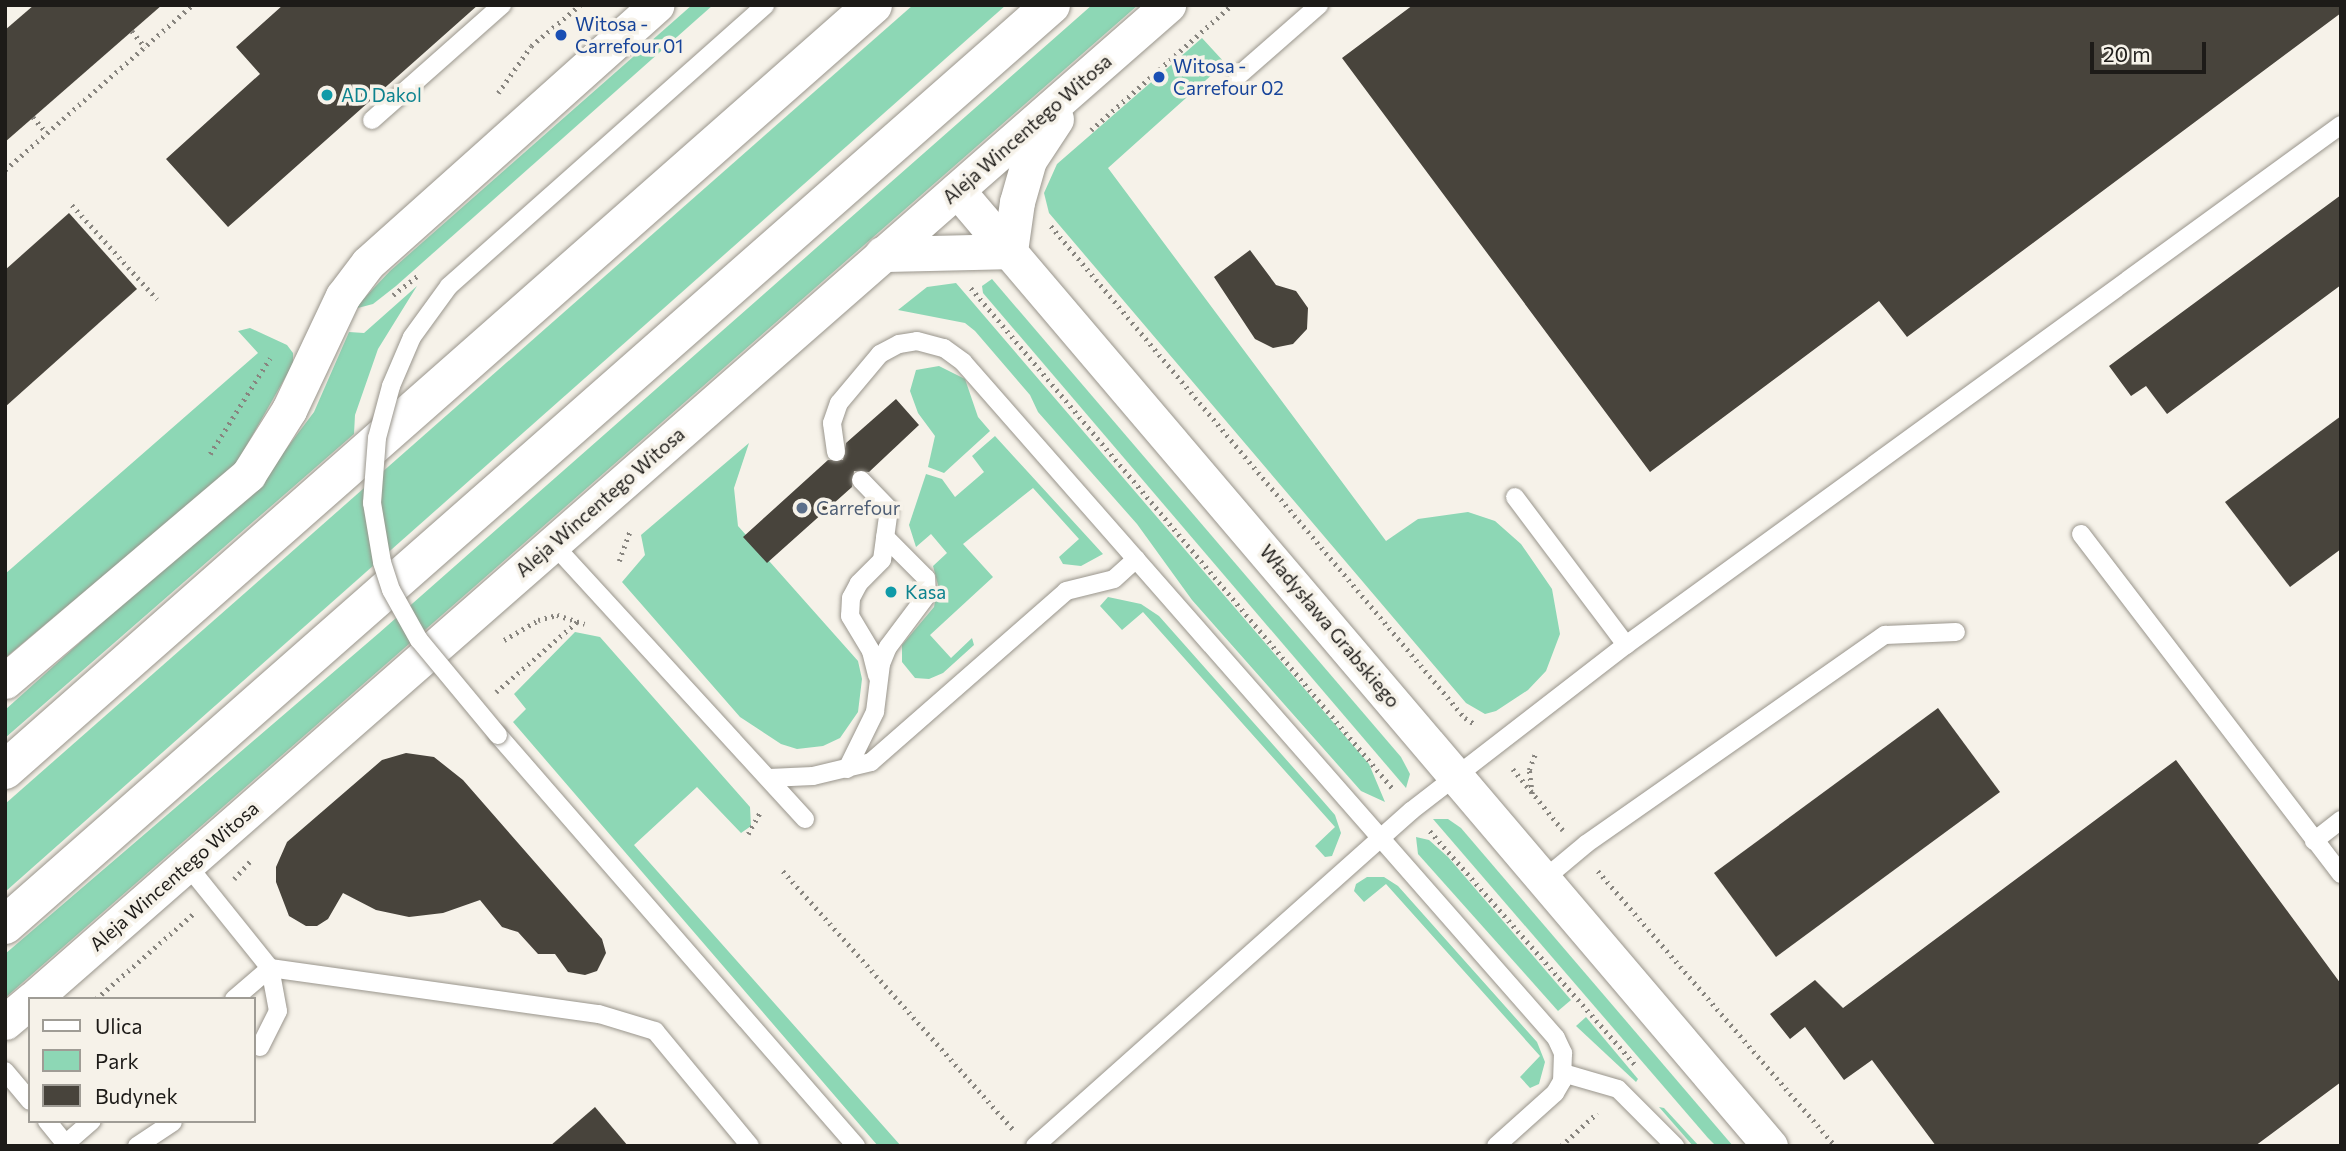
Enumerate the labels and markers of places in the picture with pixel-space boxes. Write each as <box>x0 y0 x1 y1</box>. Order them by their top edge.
place label: Witosa - Carrefour 01 <box>575 13 683 57</box>
marker: Witosa - Carrefour 01 <box>553 27 569 43</box>
place label: Witosa - Carrefour 02 <box>1173 55 1284 99</box>
marker: Witosa - Carrefour 02 <box>1151 69 1167 85</box>
place label: AD Dakol <box>341 84 422 106</box>
marker: AD Dakol <box>319 87 335 103</box>
place label: Carrefour <box>816 497 900 519</box>
marker: Carrefour <box>794 500 810 516</box>
place label: Kasa <box>905 581 946 603</box>
marker: Kasa <box>883 584 899 600</box>

